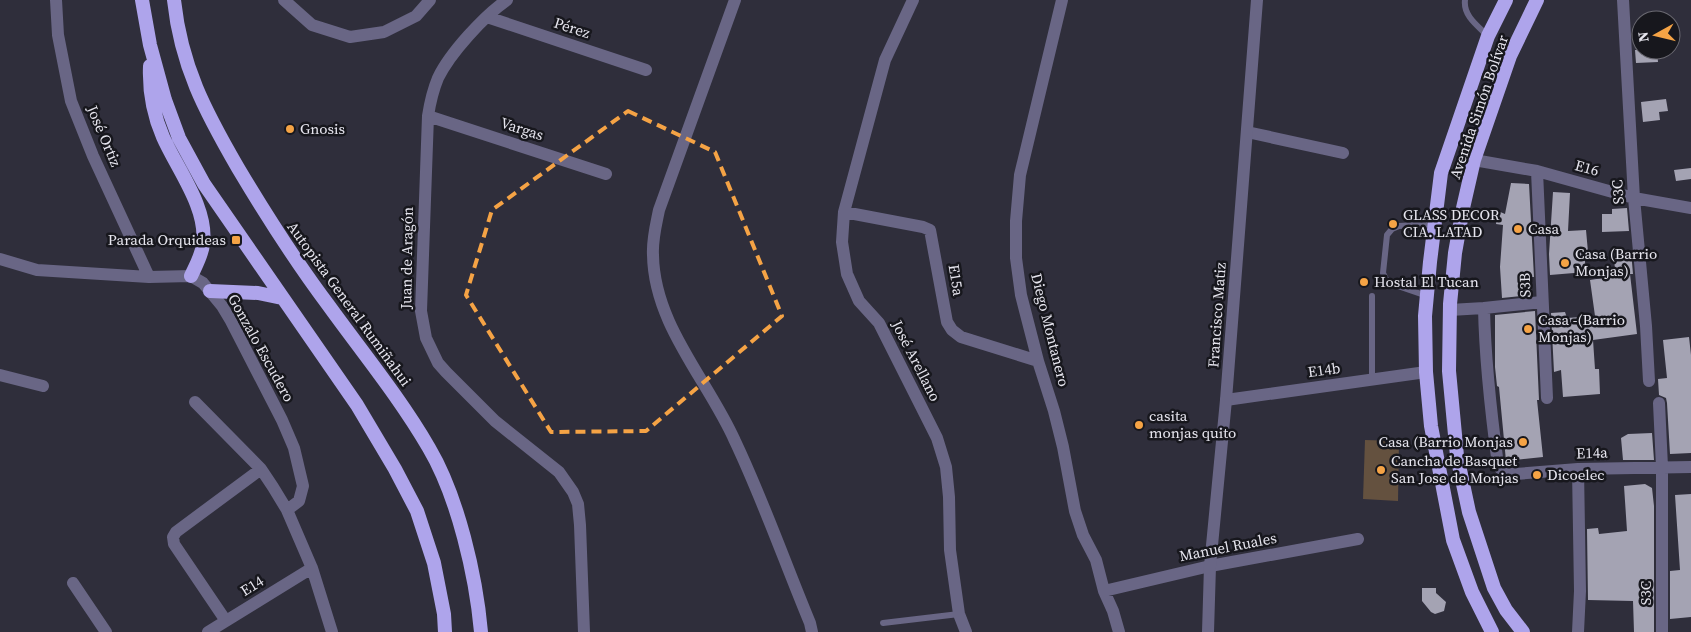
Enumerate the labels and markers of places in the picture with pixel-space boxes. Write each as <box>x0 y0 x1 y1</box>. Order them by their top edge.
place label: Gnosis <box>300 118 345 139</box>
marker: Gnosis <box>284 123 296 135</box>
place label: GLASS DECOR CIA. LATAD <box>1403 204 1500 242</box>
marker: GLASS DECOR CIA. LATAD <box>1387 218 1399 230</box>
place label: Casa <box>1528 218 1560 239</box>
marker: Casa <box>1512 223 1524 235</box>
place label: Parada Orquideas <box>108 229 226 250</box>
marker: Parada Orquideas <box>230 234 242 246</box>
place label: Casa (Barrio Monjas) <box>1575 243 1657 281</box>
marker: Casa (Barrio Monjas) <box>1559 257 1571 269</box>
place label: Hostal El Tucan <box>1374 271 1479 292</box>
marker: Hostal El Tucan <box>1358 276 1370 288</box>
place label: Casa -(Barrio Monjas) <box>1538 309 1625 347</box>
marker: Casa -(Barrio Monjas) <box>1522 323 1534 335</box>
place label: casita monjas quito <box>1149 405 1236 443</box>
marker: casita monjas quito <box>1133 419 1145 431</box>
place label: Casa (Barrio Monjas <box>1378 431 1513 452</box>
marker: Casa (Barrio Monjas <box>1517 436 1529 448</box>
place label: Cancha de Basquet San Jose de Monjas <box>1391 450 1519 488</box>
marker: Cancha de Basquet San Jose de Monjas <box>1375 464 1387 476</box>
place label: Dicoelec <box>1547 464 1605 485</box>
marker: Dicoelec <box>1531 469 1543 481</box>

